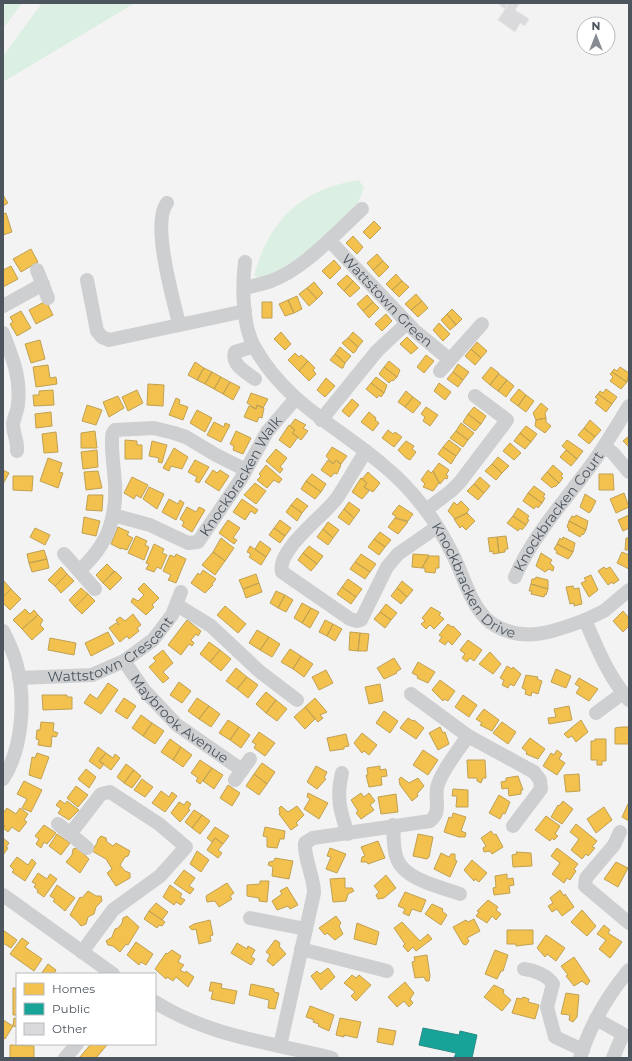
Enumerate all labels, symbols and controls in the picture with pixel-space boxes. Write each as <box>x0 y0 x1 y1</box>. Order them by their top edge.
north arrow <box>576 16 616 56</box>
text: N <box>592 19 600 33</box>
street label: Wattstown Green <box>338 250 436 351</box>
street label: Knockbracken Walk <box>195 412 286 540</box>
street label: Knockbracken Court <box>510 447 608 575</box>
street label: Knockbracken Drive <box>428 519 518 642</box>
street label: Wattstown Crescent <box>47 612 177 686</box>
street label: Maybrook Avenue <box>127 671 232 767</box>
legend <box>16 973 156 1045</box>
text: Homes <box>52 981 95 996</box>
text: Public <box>52 1001 90 1016</box>
text: Other <box>52 1021 87 1036</box>

